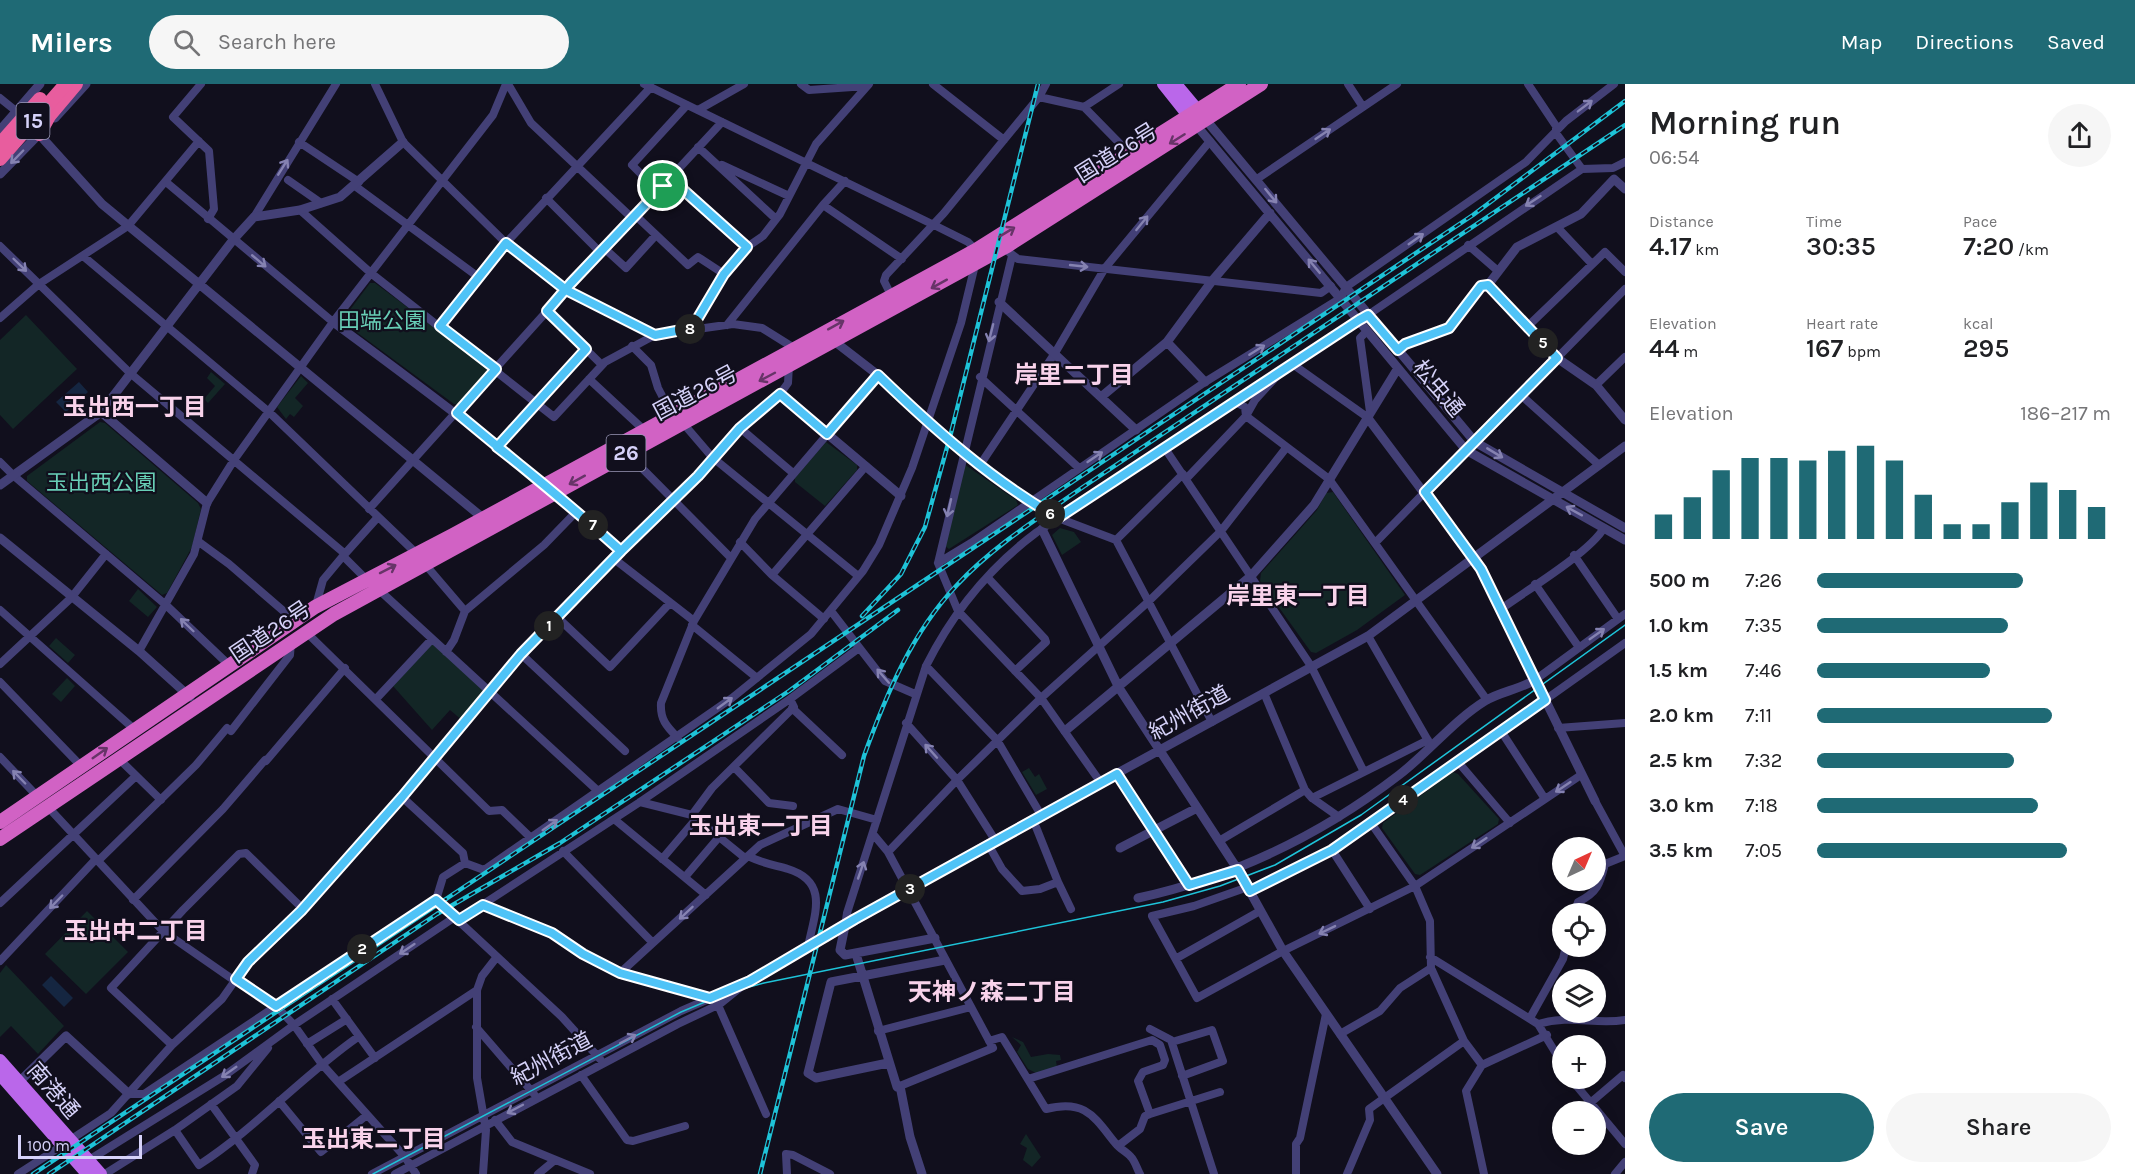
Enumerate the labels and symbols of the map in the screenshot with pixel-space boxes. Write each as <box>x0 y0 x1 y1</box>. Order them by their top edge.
one-way arrow <box>1577 100 1593 113</box>
road number: 15 <box>16 103 50 139</box>
street label: 国道26号 <box>1071 118 1162 188</box>
one-way arrow <box>1314 128 1331 141</box>
one-way arrow <box>1169 133 1186 145</box>
one-way arrow <box>9 149 24 164</box>
one-way arrow <box>277 159 289 176</box>
pin <box>637 160 688 211</box>
one-way arrow <box>1264 188 1278 203</box>
one-way arrow <box>1525 195 1542 207</box>
one-way arrow <box>1135 216 1149 231</box>
one-way arrow <box>998 225 1015 237</box>
one-way arrow <box>1407 233 1424 245</box>
one-way arrow <box>250 254 266 267</box>
one-way arrow <box>12 258 27 272</box>
one-way arrow <box>1307 259 1321 274</box>
one-way arrow <box>1069 260 1089 271</box>
one-way arrow <box>930 278 947 290</box>
park label: 田端公園 <box>338 308 426 334</box>
pin: 8 <box>675 314 705 344</box>
one-way arrow <box>827 319 844 331</box>
one-way arrow <box>985 323 997 342</box>
pin: 5 <box>1528 328 1558 358</box>
one-way arrow <box>1248 343 1265 355</box>
street label: 松虫通 <box>1407 355 1469 422</box>
street label: 国道26号 <box>649 360 742 426</box>
district label: 岸里二丁目 <box>1014 361 1134 389</box>
one-way arrow <box>759 372 777 383</box>
district label: 玉出西一丁目 <box>63 393 207 421</box>
road number: 26 <box>606 435 646 471</box>
one-way arrow <box>1486 448 1503 460</box>
one-way arrow <box>1086 451 1103 463</box>
park label: 玉出西公園 <box>46 470 156 496</box>
one-way arrow <box>569 475 587 486</box>
one-way arrow <box>943 498 955 517</box>
pin: 6 <box>1035 499 1065 529</box>
one-way arrow <box>1566 505 1583 517</box>
pin: 7 <box>578 510 608 540</box>
one-way arrow <box>379 563 396 575</box>
district label: 岸里東一丁目 <box>1226 582 1370 610</box>
street label: 国道26号 <box>225 596 316 668</box>
pin: 1 <box>534 611 564 641</box>
one-way arrow <box>179 617 194 632</box>
one-way arrow <box>1588 628 1604 640</box>
one-way arrow <box>876 669 890 684</box>
street label: 紀州街道 <box>1145 680 1234 746</box>
one-way arrow <box>716 697 732 709</box>
one-way arrow <box>924 744 938 759</box>
one-way arrow <box>92 747 108 759</box>
one-way arrow <box>12 769 26 784</box>
one-way arrow <box>1556 781 1572 793</box>
pin: 4 <box>1388 785 1418 815</box>
district label: 玉出東一丁目 <box>689 812 833 840</box>
one-way arrow <box>542 819 558 831</box>
north arrow <box>1552 837 1606 891</box>
one-way arrow <box>1471 838 1488 850</box>
one-way arrow <box>856 861 867 880</box>
pin: 3 <box>895 874 925 904</box>
one-way arrow <box>48 894 63 909</box>
one-way arrow <box>679 906 694 920</box>
district label: 玉出中二丁目 <box>64 917 208 945</box>
one-way arrow <box>1318 925 1336 937</box>
pin: 2 <box>347 934 377 964</box>
one-way arrow <box>399 943 416 955</box>
district label: 天神ノ森二丁目 <box>908 978 1076 1006</box>
street label: 紀州街道 <box>507 1027 596 1091</box>
one-way arrow <box>619 1033 637 1044</box>
street label: 南港通 <box>22 1057 85 1124</box>
one-way arrow <box>222 1066 238 1078</box>
one-way arrow <box>506 1104 524 1115</box>
district label: 玉出東二丁目 <box>302 1125 446 1153</box>
scale bar <box>18 1132 142 1160</box>

